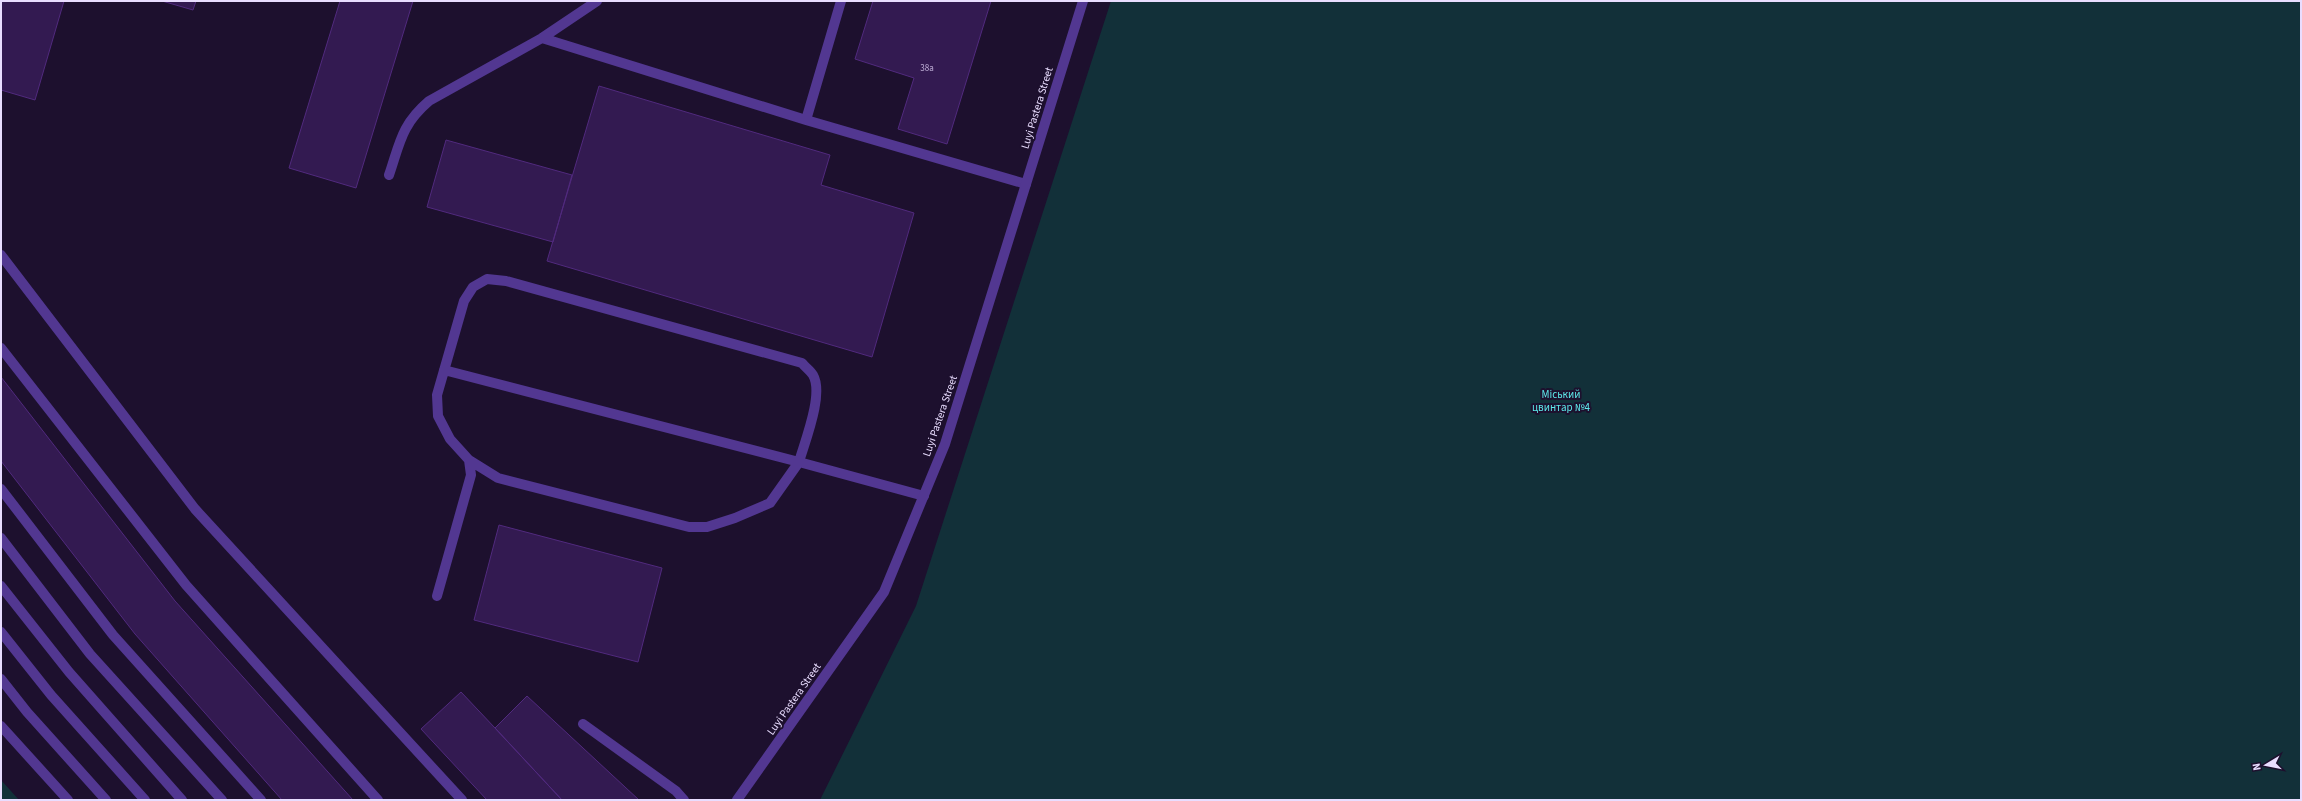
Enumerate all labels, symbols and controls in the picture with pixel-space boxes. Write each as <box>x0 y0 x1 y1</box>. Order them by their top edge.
house number: 38а <box>920 62 934 75</box>
street label: Luyi Pastera Street <box>1017 65 1057 151</box>
street label: Luyi Pastera Street <box>919 373 961 459</box>
park label: Міський цвинтар №4 <box>1532 387 1591 415</box>
street label: Luyi Pastera Street <box>764 660 825 738</box>
north arrow <box>2246 745 2286 785</box>
text: N <box>2249 762 2265 772</box>

